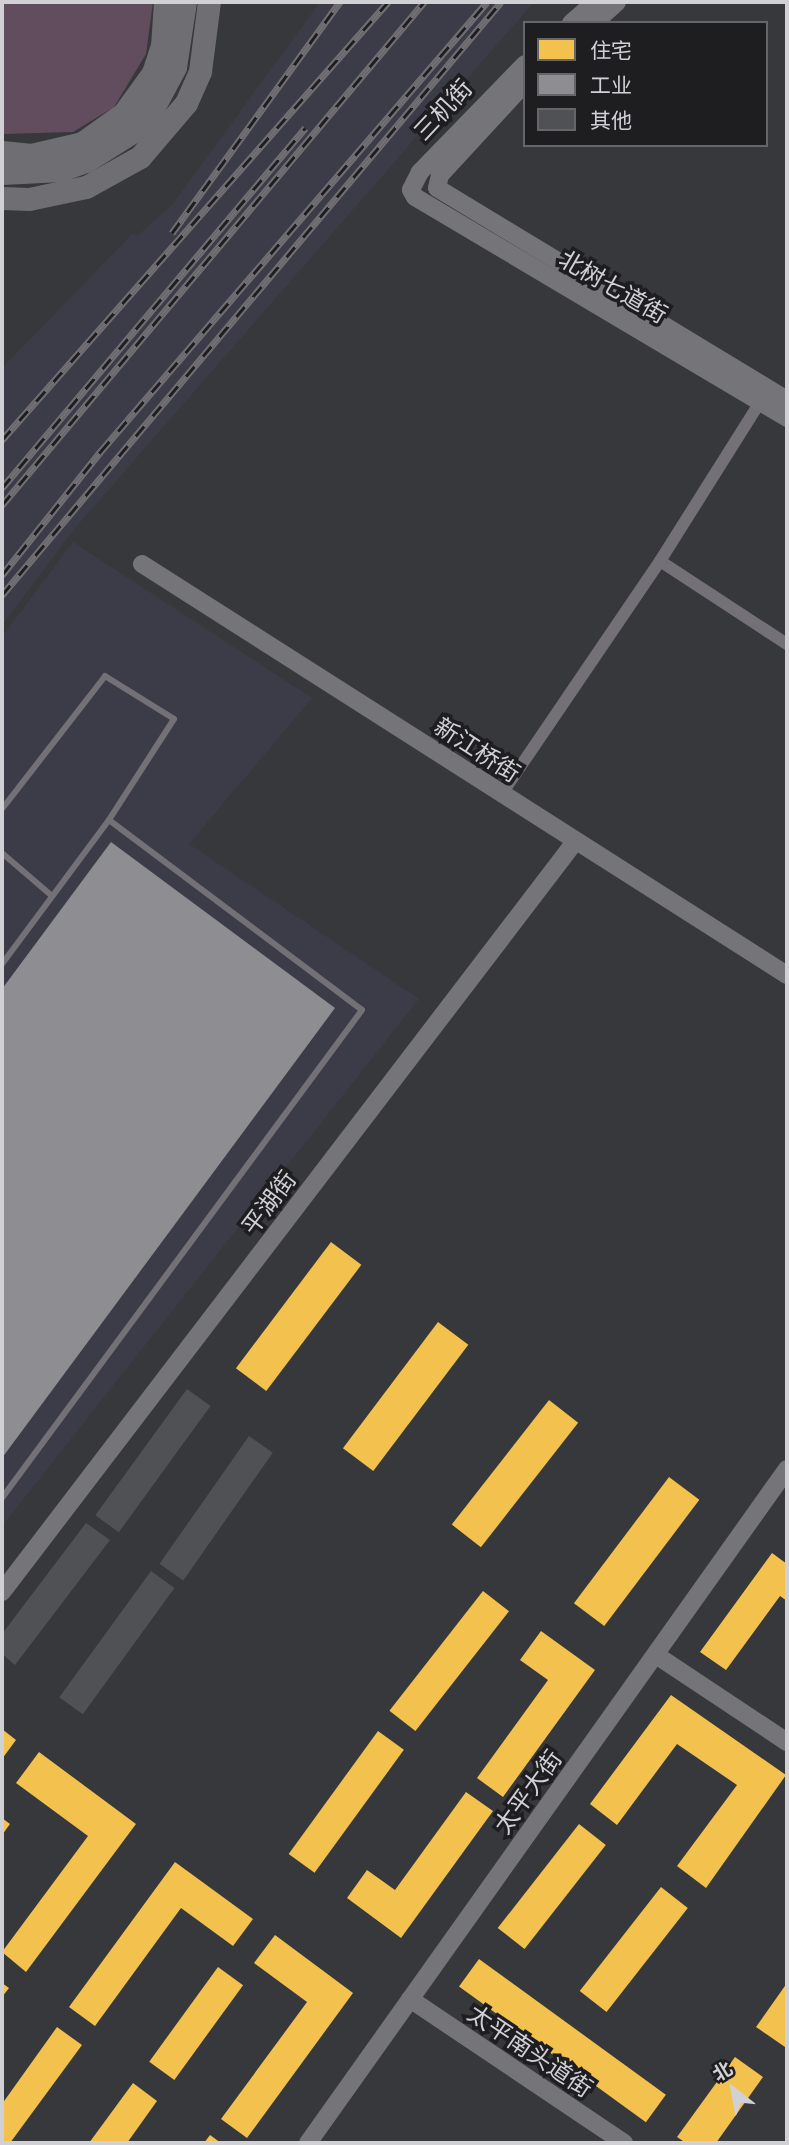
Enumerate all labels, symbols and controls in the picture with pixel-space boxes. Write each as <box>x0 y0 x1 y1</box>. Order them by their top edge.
legend <box>523 21 768 147</box>
text: 住宅 <box>590 36 632 65</box>
text: 工业 <box>590 71 632 100</box>
street label: 三机街 <box>408 74 478 146</box>
text: 其他 <box>590 106 632 135</box>
street label: 北树七道街 <box>554 245 672 329</box>
street label: 新江桥街 <box>429 712 525 788</box>
street label: 平湖街 <box>236 1166 302 1240</box>
street label: 太平大街 <box>488 1745 568 1839</box>
street label: 太平南头道街 <box>462 1999 598 2103</box>
north arrow <box>698 2054 768 2124</box>
text: 北 <box>707 2055 737 2087</box>

